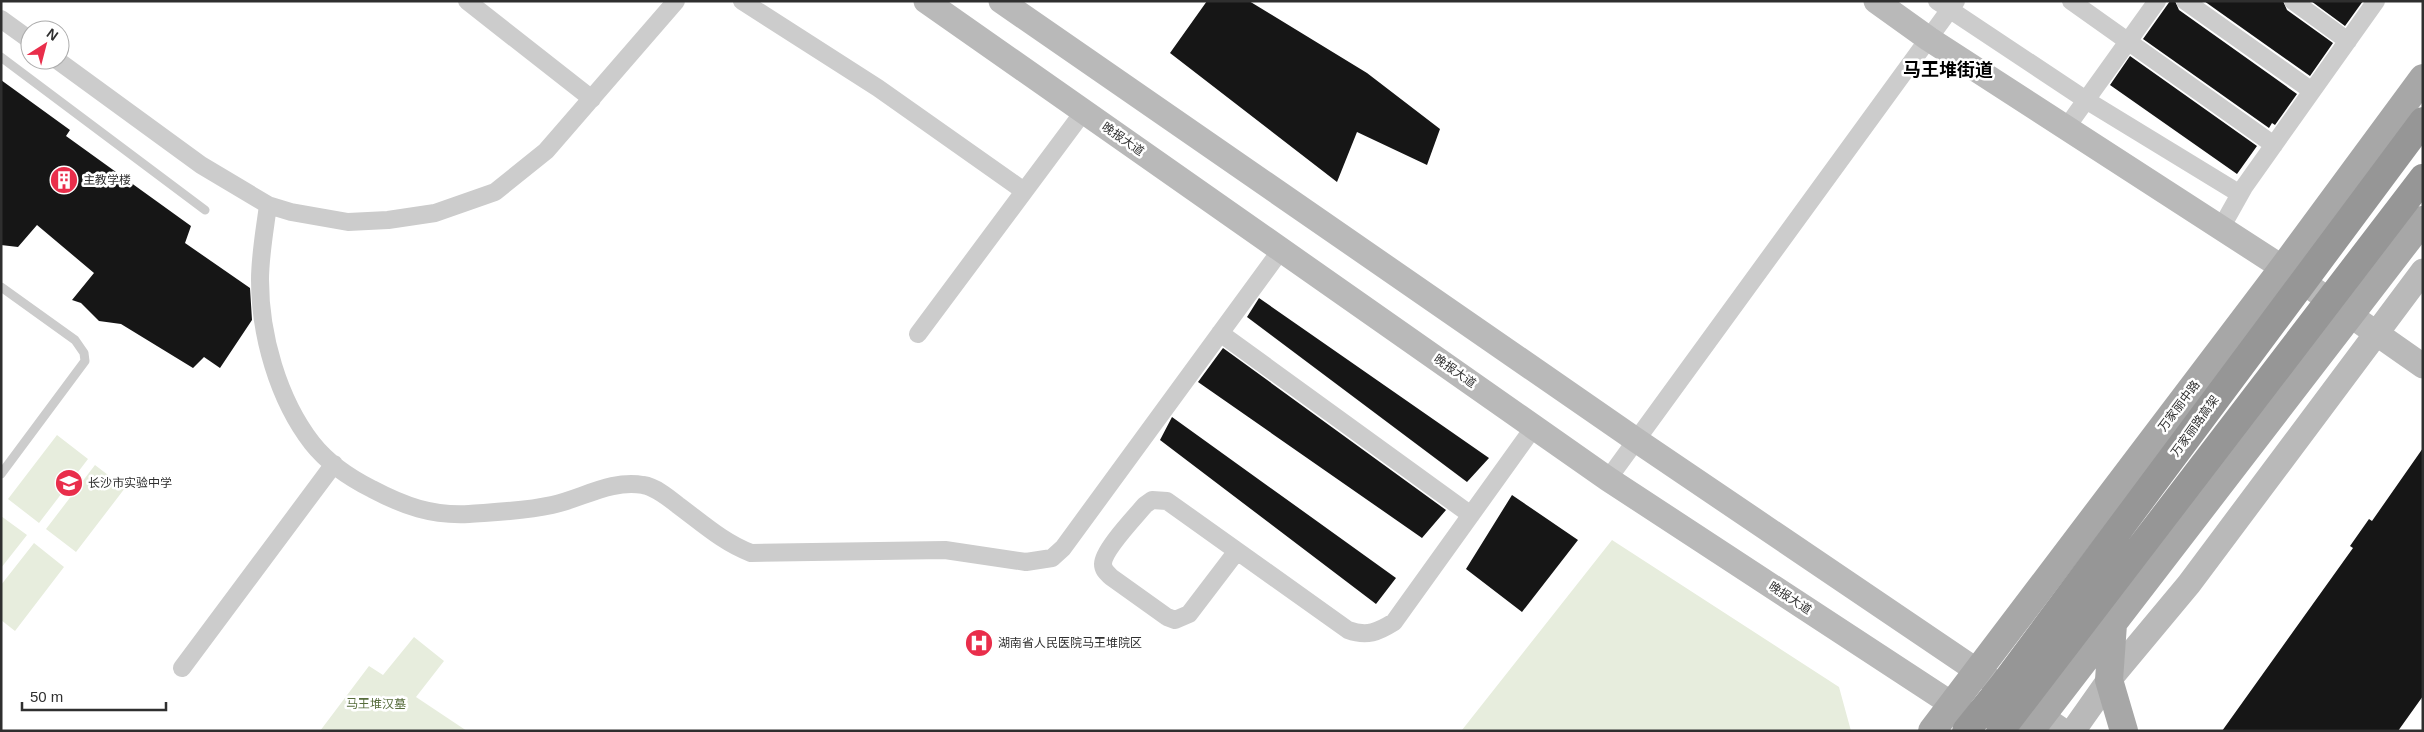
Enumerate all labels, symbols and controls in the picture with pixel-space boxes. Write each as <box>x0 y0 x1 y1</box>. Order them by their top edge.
north arrow <box>20 20 70 70</box>
text: N <box>44 25 61 44</box>
district label: 马王堆街道 <box>1903 60 1993 80</box>
street label: 晚报大道 <box>1099 119 1147 159</box>
building icon: 主教学楼 <box>49 165 79 195</box>
place label: 主教学楼 <box>83 173 131 187</box>
street label: 晚报大道 <box>1431 351 1479 391</box>
street label: 万家丽中路 <box>2155 378 2203 434</box>
street label: 万家丽路高架 <box>2168 393 2222 459</box>
school or university icon: 长沙市实验中学 <box>54 468 84 498</box>
place label: 长沙市实验中学 <box>88 476 172 490</box>
street label: 晚报大道 <box>1766 579 1814 617</box>
hospital icon: 湖南省人民医院马王堆院区 <box>964 628 994 658</box>
place label: 湖南省人民医院马王堆院区 <box>998 636 1142 650</box>
scale bar <box>22 680 166 712</box>
text: 50 m <box>30 688 63 705</box>
park label: 马王堆汉墓 <box>346 697 406 711</box>

